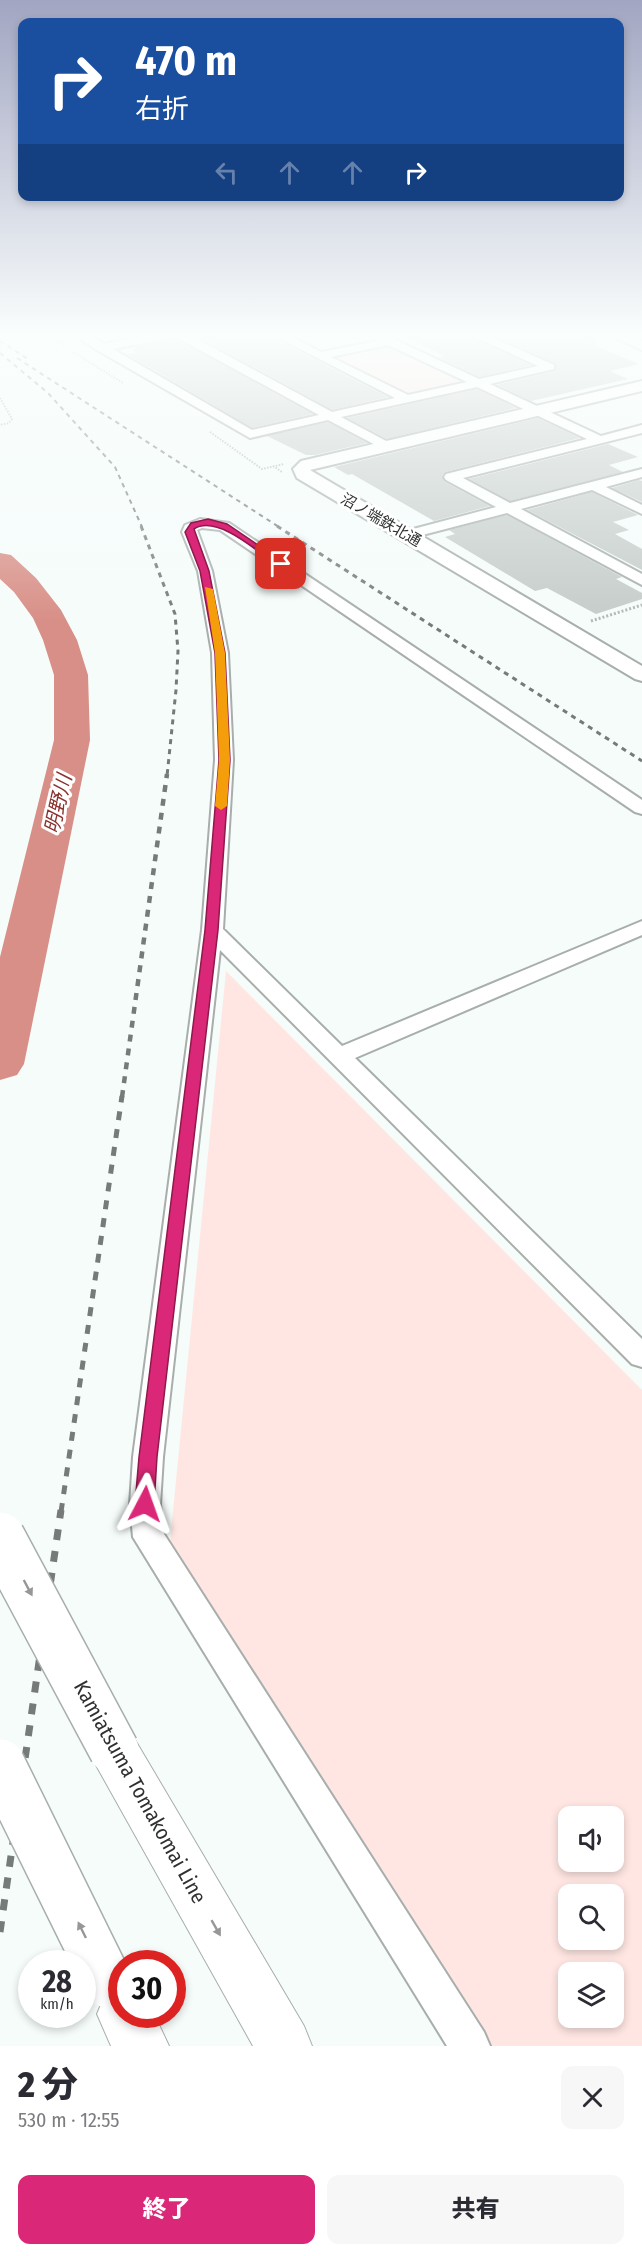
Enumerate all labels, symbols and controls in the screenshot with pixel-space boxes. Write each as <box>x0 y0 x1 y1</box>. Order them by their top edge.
text: 470 m <box>135 36 237 86</box>
icon: right <box>36 42 114 120</box>
text: 右折 <box>135 93 189 125</box>
icon: left <box>210 156 243 189</box>
icon: ahead <box>273 156 306 189</box>
icon: ahead <box>336 156 369 189</box>
icon: right <box>399 156 432 189</box>
street label: 沼ノ端鉄北通 <box>338 490 424 550</box>
pin <box>255 538 306 589</box>
icon: arrive <box>264 547 297 580</box>
water label: 明野川 <box>40 770 77 836</box>
position arrow <box>113 1472 177 1536</box>
one-way arrow <box>22 1579 32 1597</box>
street label: Kamiatsuma Tomakomai Line <box>68 1676 212 1908</box>
map controls <box>558 1806 624 2028</box>
button: sound <box>558 1806 624 1872</box>
button: search <box>558 1884 624 1950</box>
one-way arrow <box>211 1920 221 1937</box>
one-way arrow <box>78 1922 87 1939</box>
speed limit sign: 30 <box>108 1950 186 2028</box>
button: layers <box>558 1962 624 2028</box>
text: 28 <box>42 1964 72 2000</box>
text: km/h <box>40 1995 74 2013</box>
text: 2 分 <box>18 2063 78 2107</box>
button: close <box>561 2066 624 2129</box>
text: 530 m · 12:55 <box>18 2108 119 2132</box>
button: 終了 <box>18 2175 315 2244</box>
button: 共有 <box>327 2175 624 2244</box>

